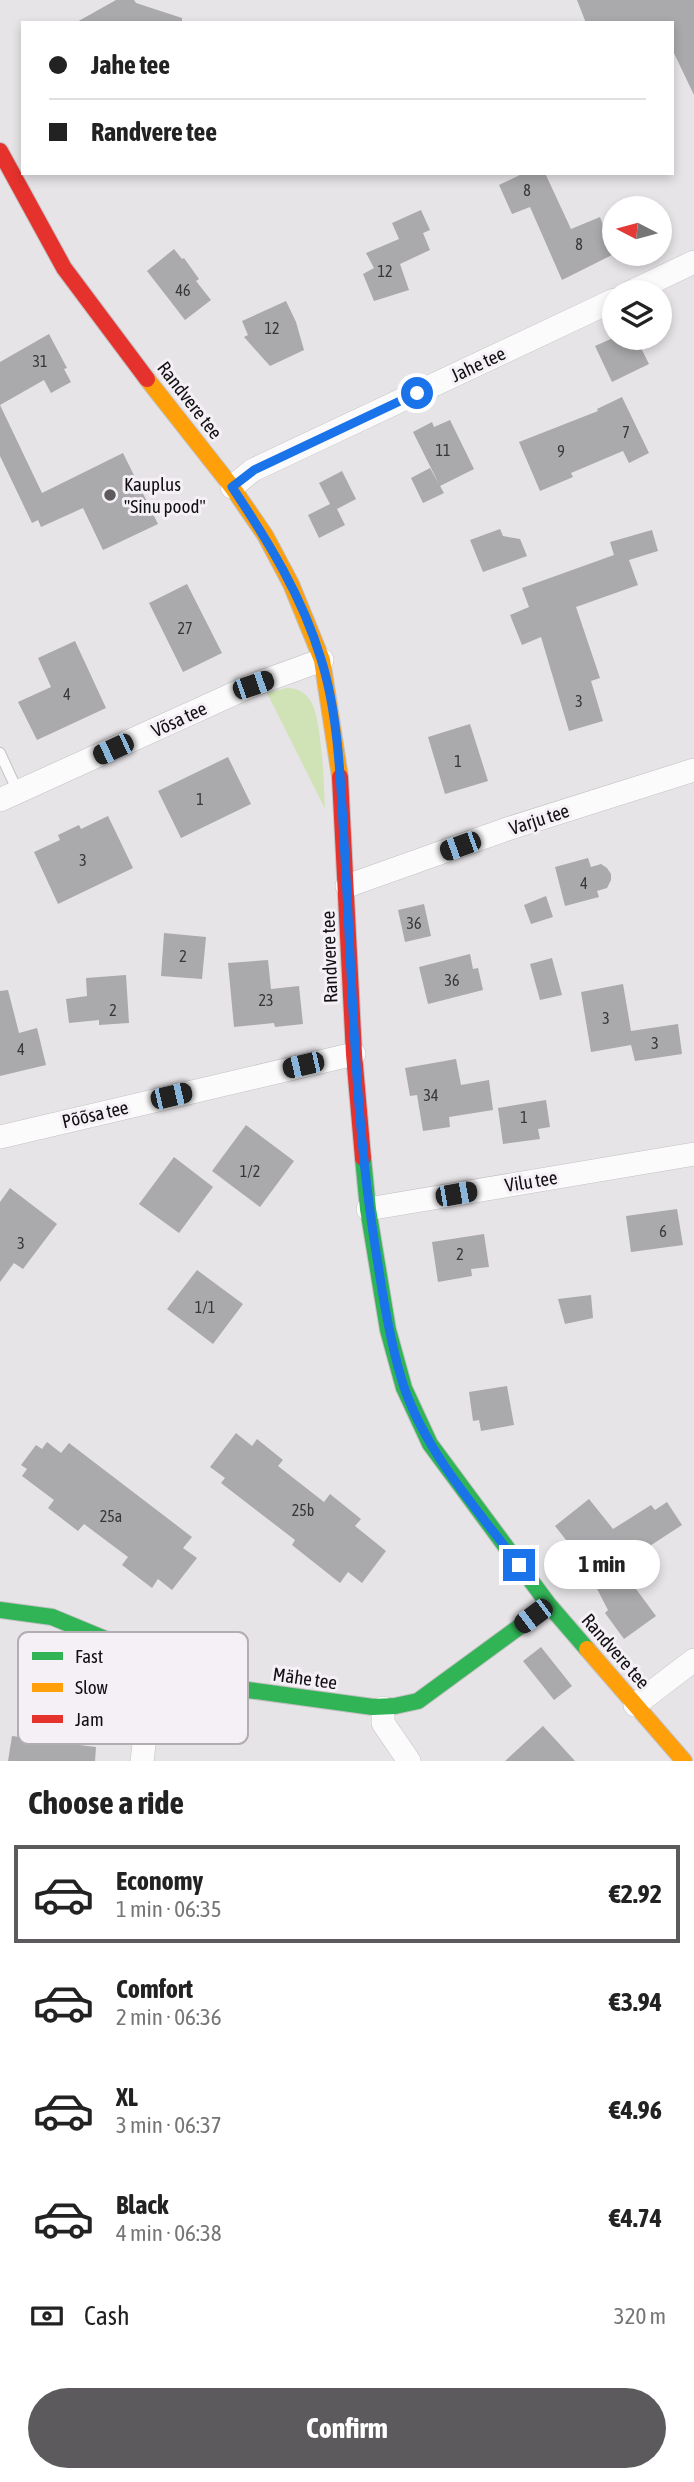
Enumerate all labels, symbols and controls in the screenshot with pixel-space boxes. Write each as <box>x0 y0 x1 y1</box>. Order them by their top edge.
text: Jahe tee <box>91 50 170 80</box>
text: Randvere tee <box>91 117 217 147</box>
house number: 8 <box>523 181 531 199</box>
north arrow <box>602 196 672 266</box>
map controls <box>602 196 672 350</box>
house number: 8 <box>575 235 583 253</box>
house number: 12 <box>377 262 393 280</box>
button: layers <box>602 280 672 350</box>
house number: 46 <box>175 281 191 299</box>
house number: 12 <box>264 319 280 337</box>
street label: Jahe tee <box>447 342 509 386</box>
house number: 31 <box>32 352 48 370</box>
street label: Randvere tee <box>153 357 227 443</box>
route start <box>401 377 433 409</box>
house number: 7 <box>622 423 630 441</box>
house number: 11 <box>435 441 451 459</box>
house number: 9 <box>557 442 565 460</box>
place label: Kauplus "Sinu pood" <box>124 473 206 517</box>
marker: Kauplus "Sinu pood" <box>102 487 118 503</box>
house number: 27 <box>177 619 193 637</box>
car <box>230 668 277 702</box>
house number: 4 <box>63 685 71 703</box>
house number: 3 <box>575 692 583 710</box>
street label: Võsa tee <box>148 697 210 741</box>
car <box>90 731 137 767</box>
house number: 1 <box>454 752 462 770</box>
house number: 1 <box>196 790 204 808</box>
street label: Varju tee <box>506 799 572 839</box>
car <box>437 829 484 863</box>
house number: 3 <box>79 851 87 869</box>
house number: 4 <box>580 874 588 892</box>
street label: Randvere tee <box>316 911 342 1003</box>
house number: 36 <box>406 914 422 932</box>
house number: 2 <box>179 947 187 965</box>
house number: 36 <box>444 971 460 989</box>
house number: 23 <box>258 991 274 1009</box>
house number: 2 <box>109 1001 117 1019</box>
house number: 3 <box>602 1009 610 1027</box>
house number: 3 <box>651 1034 659 1052</box>
house number: 4 <box>17 1040 25 1058</box>
car <box>281 1050 326 1080</box>
car <box>149 1081 194 1111</box>
house number: 34 <box>423 1086 439 1104</box>
street label: Põõsa tee <box>60 1096 130 1132</box>
house number: 1 <box>520 1108 528 1126</box>
house number: 1/2 <box>240 1162 260 1180</box>
street label: Vilu tee <box>503 1166 559 1196</box>
car <box>434 1180 479 1208</box>
house number: 6 <box>659 1222 667 1240</box>
house number: 3 <box>17 1234 25 1252</box>
house number: 2 <box>456 1245 464 1263</box>
house number: 1/1 <box>195 1298 215 1316</box>
house number: 25b <box>292 1501 314 1519</box>
house number: 25a <box>100 1507 122 1525</box>
callout: 1 min <box>544 1540 659 1590</box>
route end <box>503 1549 535 1581</box>
text: 1 min <box>579 1551 625 1577</box>
car <box>510 1595 557 1637</box>
street label: Randvere tee <box>577 1609 655 1693</box>
legend <box>18 1632 248 1744</box>
text: Fast <box>75 1645 103 1667</box>
street label: Mähe tee <box>272 1663 338 1693</box>
text: Slow <box>75 1676 109 1698</box>
text: Jam <box>75 1708 104 1730</box>
text: Choose a ride <box>28 1784 184 1821</box>
icon: car <box>32 1863 95 1926</box>
text: Economy <box>116 1866 203 1896</box>
text: €2.92 <box>609 1879 662 1909</box>
text: 1 min · 06:35 <box>116 1896 222 1922</box>
icon: car <box>32 1971 95 2034</box>
text: Comfort <box>116 1974 193 2004</box>
text: €3.94 <box>609 1987 662 2017</box>
text: 2 min · 06:36 <box>116 2004 222 2030</box>
icon: car <box>32 2079 95 2142</box>
text: XL <box>116 2082 138 2112</box>
text: €4.96 <box>609 2095 662 2125</box>
text: 3 min · 06:37 <box>116 2112 222 2138</box>
icon: car <box>32 2187 95 2250</box>
text: Black <box>116 2190 168 2220</box>
text: €4.74 <box>609 2203 662 2233</box>
text: 4 min · 06:38 <box>116 2220 222 2246</box>
icon: cash <box>28 2297 66 2335</box>
text: Cash <box>84 2301 130 2331</box>
text: 320 m <box>614 2303 666 2329</box>
button: Confirm <box>28 2388 666 2468</box>

